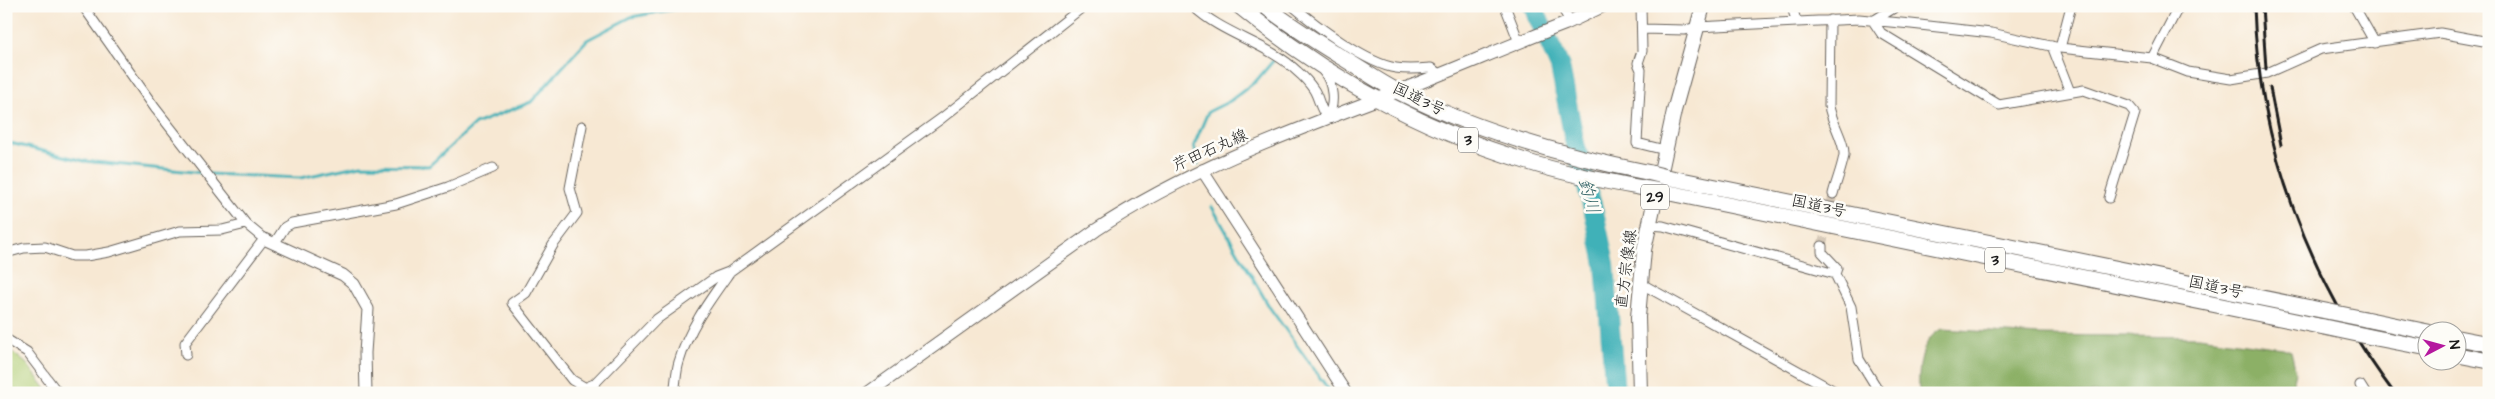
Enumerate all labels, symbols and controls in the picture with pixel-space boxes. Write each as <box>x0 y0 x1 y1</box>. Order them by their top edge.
street label: 国道3号 <box>1389 77 1449 121</box>
street label: 芹田石丸線 <box>1169 124 1251 176</box>
road number: 3 <box>1458 128 1478 152</box>
water label: 釣川 <box>1572 175 1606 217</box>
road number: 29 <box>1641 184 1669 210</box>
street label: 国道3号 <box>1789 189 1849 223</box>
street label: 直方宗像線 <box>1610 228 1642 310</box>
road number: 3 <box>1985 248 2005 272</box>
street label: 国道3号 <box>2186 270 2246 304</box>
north arrow <box>2418 322 2468 372</box>
text: N <box>2444 339 2464 350</box>

